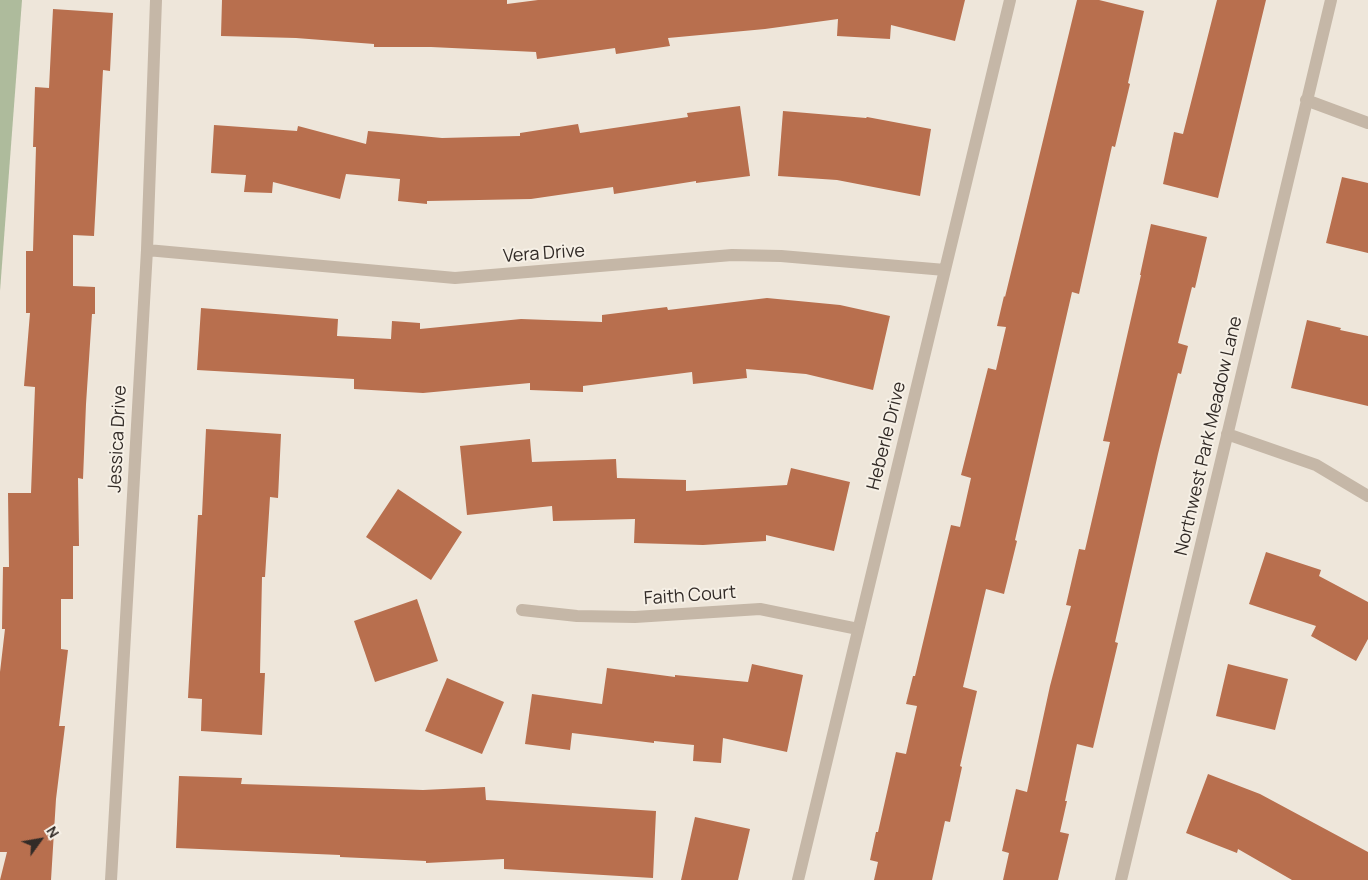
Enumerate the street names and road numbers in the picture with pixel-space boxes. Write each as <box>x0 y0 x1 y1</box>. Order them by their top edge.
street label: Vera Drive <box>502 240 586 268</box>
street label: Northwest Park Meadow Lane <box>1171 314 1247 558</box>
street label: Heberle Drive <box>863 380 911 492</box>
street label: Jessica Drive <box>104 385 132 493</box>
street label: Faith Court <box>643 582 737 610</box>

